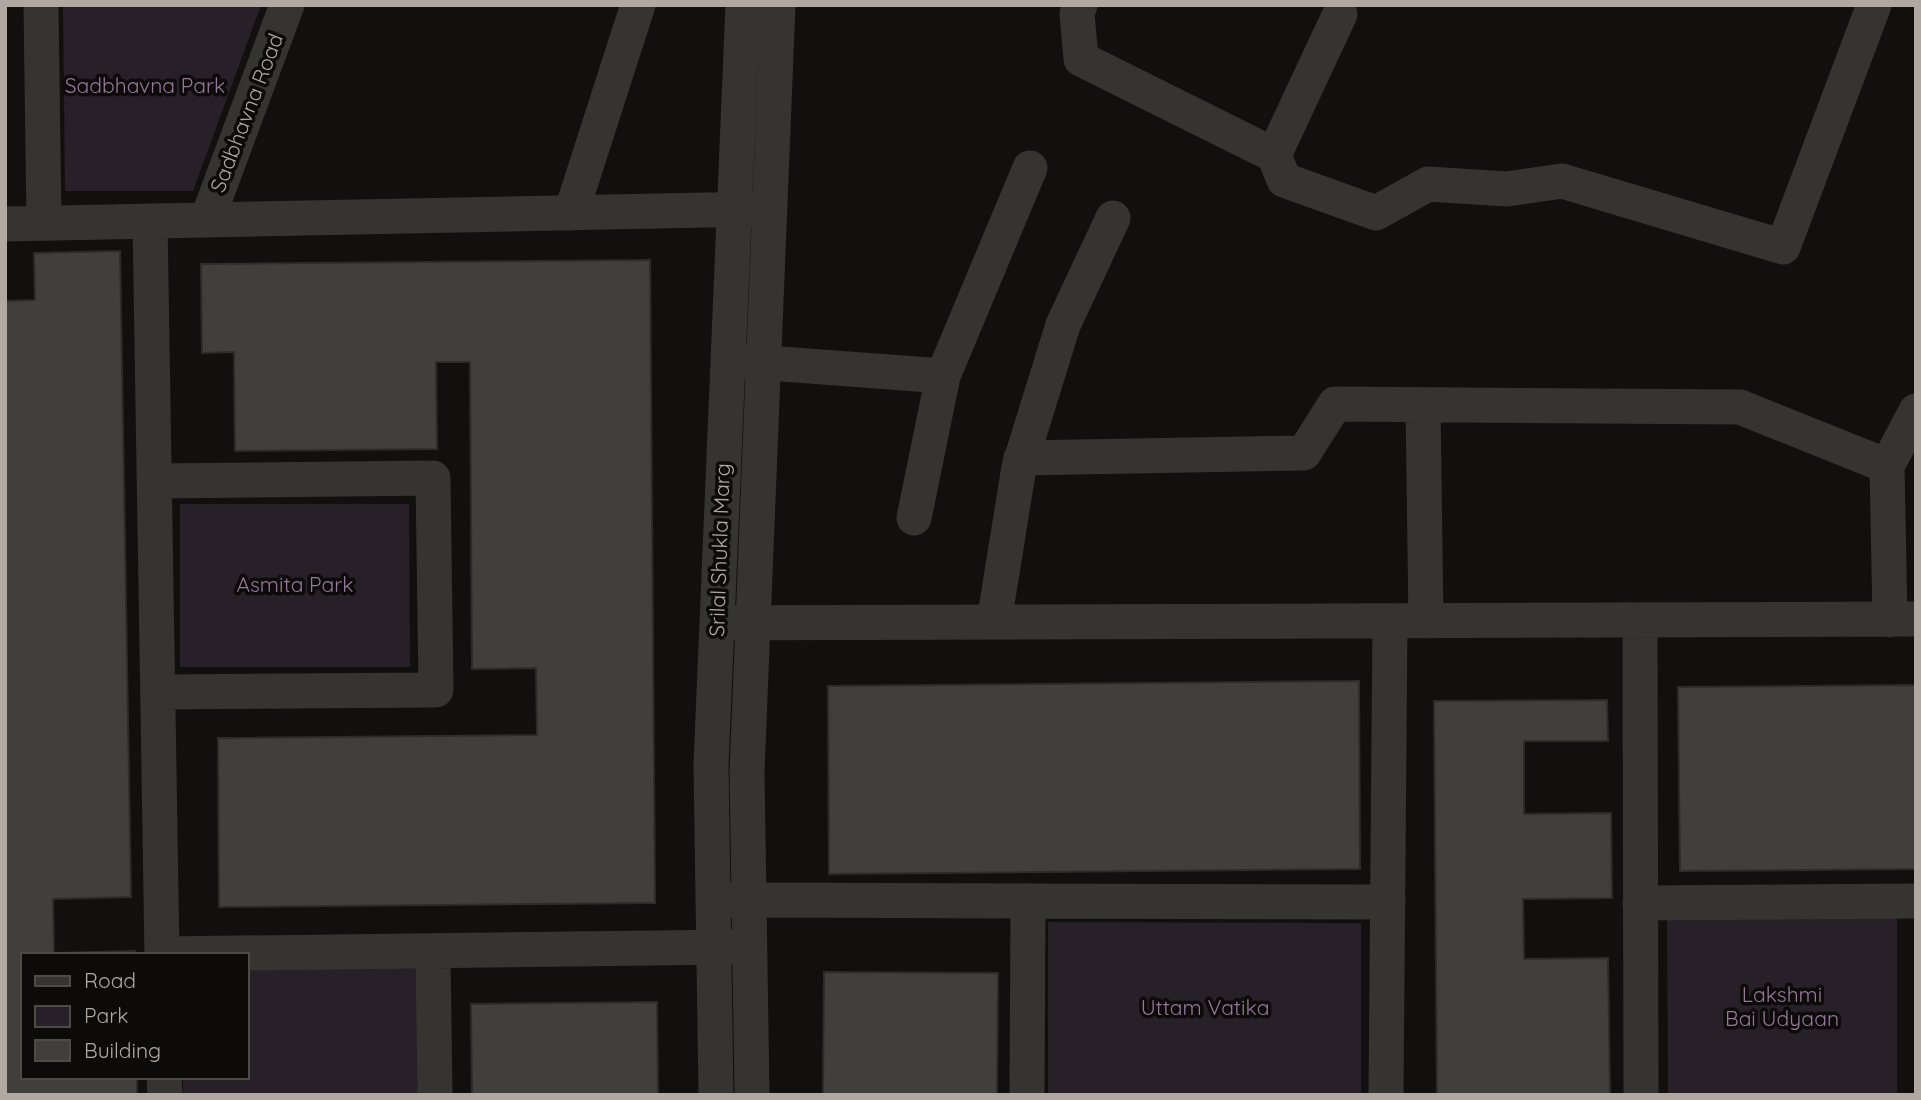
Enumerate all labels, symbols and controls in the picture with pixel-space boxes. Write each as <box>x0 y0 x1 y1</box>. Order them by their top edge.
street label: Sadbhavna Road <box>204 29 288 196</box>
park label: Sadbhavna Park <box>65 72 225 98</box>
street label: Srilal Shukla Marg <box>703 463 735 637</box>
park label: Asmita Park <box>236 571 354 597</box>
legend <box>21 953 248 1079</box>
text: Road <box>84 967 136 993</box>
park label: Lakshmi Bai Udyaan <box>1725 981 1839 1031</box>
park label: Uttam Vatika <box>1141 994 1269 1020</box>
text: Park <box>84 1002 128 1028</box>
text: Building <box>84 1037 161 1063</box>

